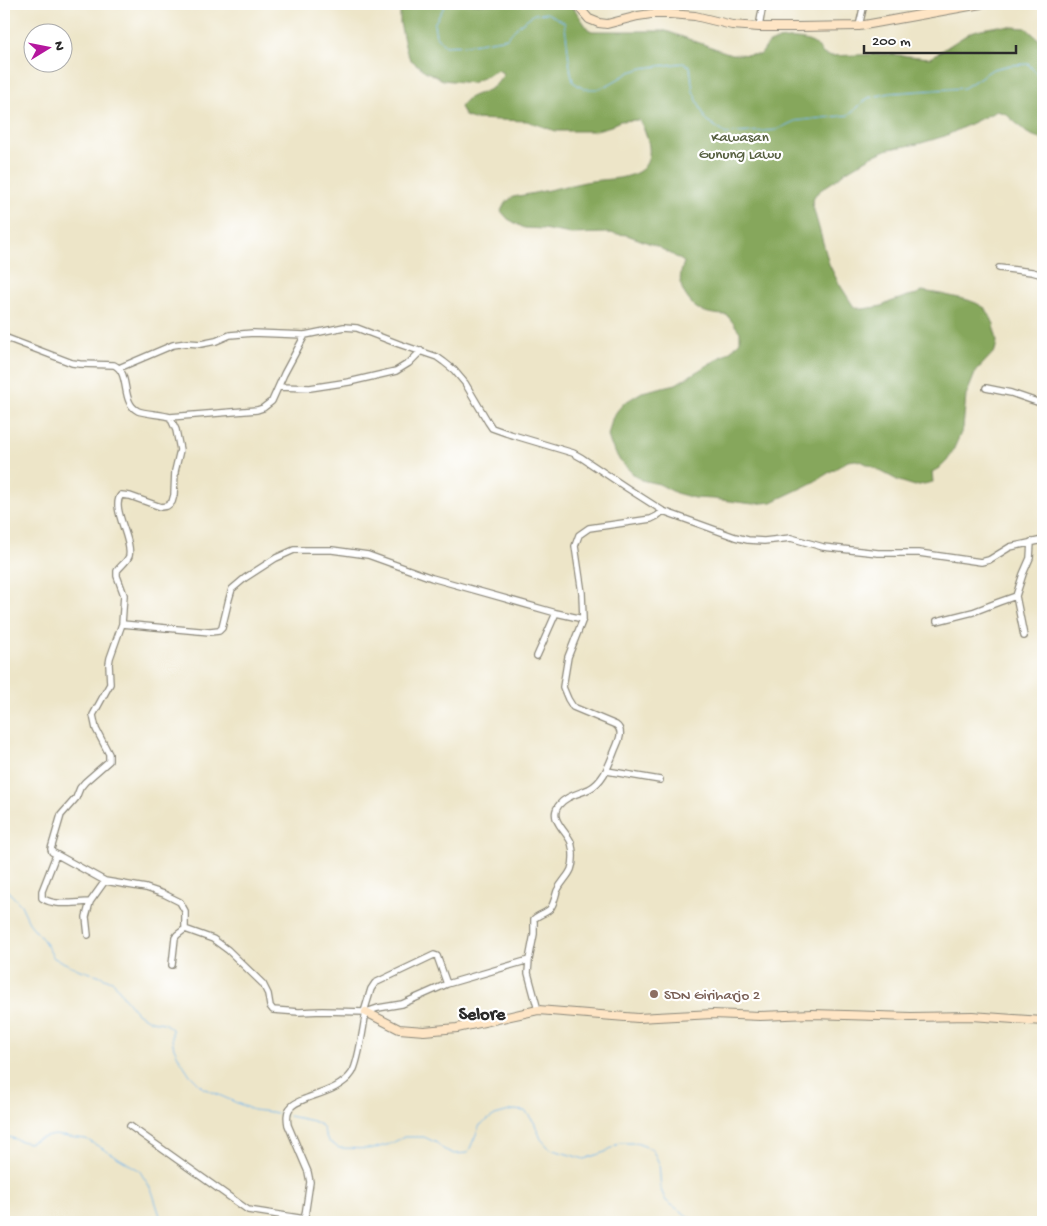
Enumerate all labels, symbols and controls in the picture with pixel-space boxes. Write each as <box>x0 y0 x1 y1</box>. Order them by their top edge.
north arrow <box>22 22 72 72</box>
scale bar <box>864 22 1017 54</box>
text: 200 m <box>872 33 911 51</box>
text: N <box>49 40 68 52</box>
park label: Kawasan Gunung Lawu <box>699 129 781 164</box>
place label: SDN Giriharjo 2 <box>664 987 760 1005</box>
marker: SDN Giriharjo 2 <box>648 988 660 1000</box>
district label: Selore <box>459 1005 506 1026</box>

